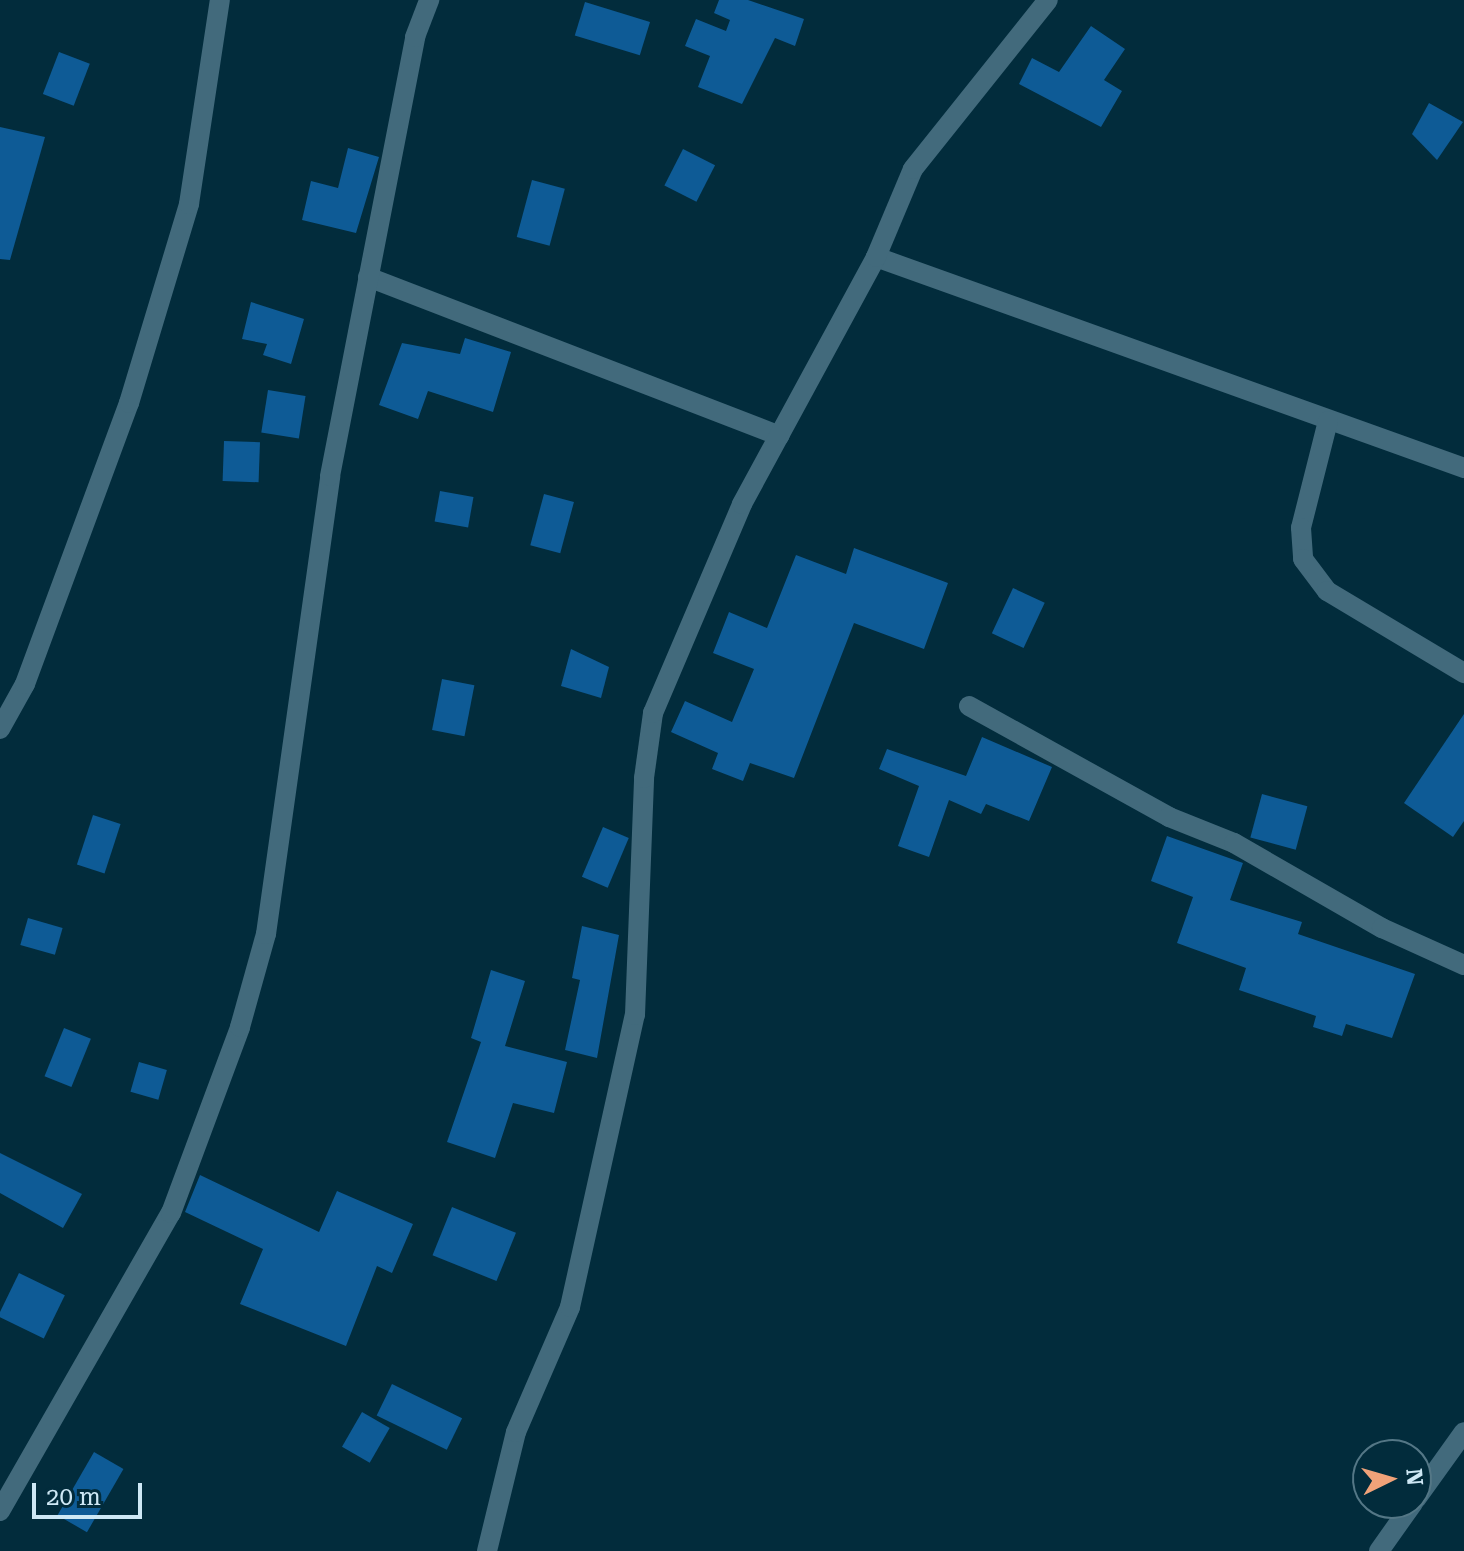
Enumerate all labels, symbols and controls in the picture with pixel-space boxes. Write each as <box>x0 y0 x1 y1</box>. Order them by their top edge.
north arrow <box>1352 1439 1432 1519</box>
scale bar <box>36 1467 146 1517</box>
text: N <box>1401 1467 1428 1487</box>
text: 20 m <box>46 1483 101 1511</box>

